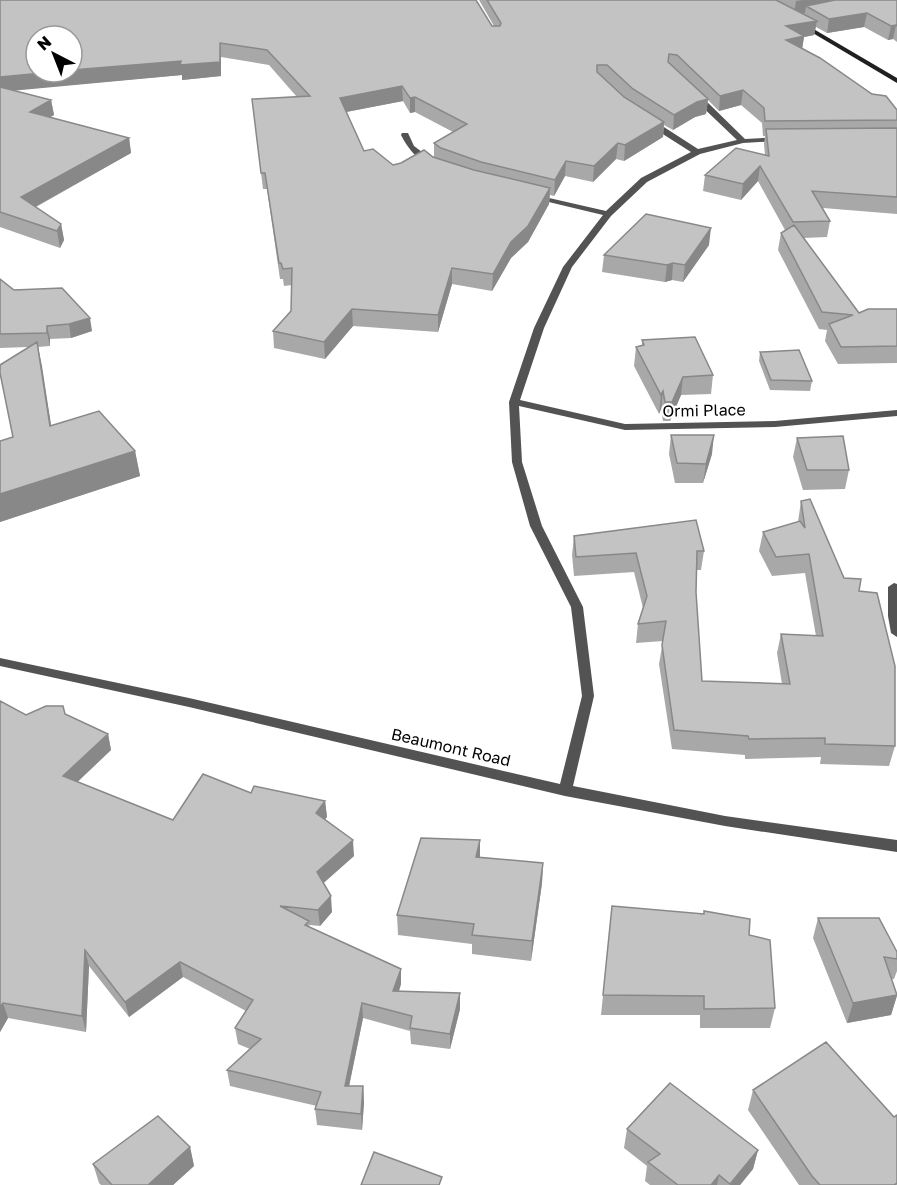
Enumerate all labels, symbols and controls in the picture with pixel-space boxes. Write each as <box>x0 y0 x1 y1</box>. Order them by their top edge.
north arrow <box>24 24 84 84</box>
text: N <box>33 31 55 54</box>
street label: Ormi Place <box>662 399 746 421</box>
street label: Beaumont Road <box>389 724 513 770</box>

